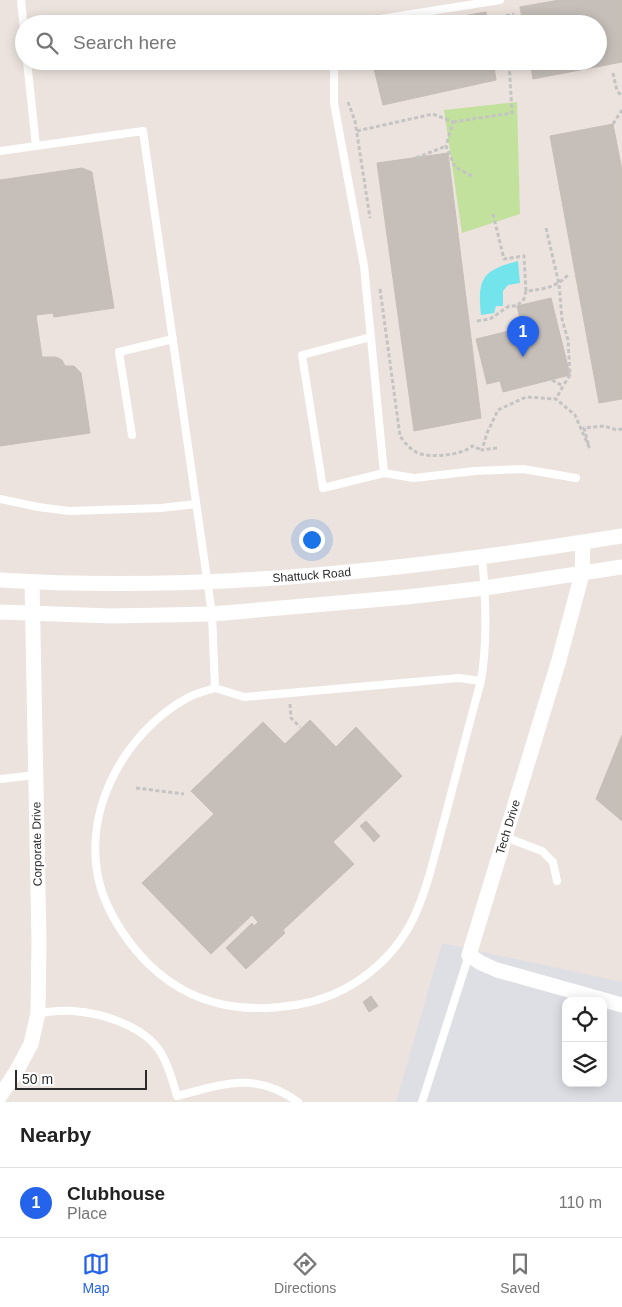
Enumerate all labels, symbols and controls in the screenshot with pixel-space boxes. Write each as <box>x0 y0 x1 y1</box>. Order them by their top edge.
search box <box>15 15 607 70</box>
icon: search <box>33 29 61 57</box>
text: Search here <box>73 32 177 53</box>
pin: 1 <box>507 316 539 357</box>
your location <box>299 527 325 553</box>
street label: Shattuck Road <box>272 565 352 585</box>
street label: Tech Drive <box>493 798 523 856</box>
street label: Corporate Drive <box>29 801 45 886</box>
map controls <box>562 997 607 1087</box>
button: locate <box>562 997 607 1042</box>
button: layers <box>562 1042 607 1087</box>
scale bar <box>15 1067 148 1090</box>
text: 50 m <box>22 1071 53 1087</box>
text: Nearby <box>20 1123 91 1146</box>
text: Clubhouse <box>67 1183 165 1204</box>
text: 1 <box>32 1194 40 1211</box>
text: 110 m <box>559 1194 602 1211</box>
text: Place <box>67 1205 107 1222</box>
tab: Map <box>82 1250 110 1296</box>
tab: Directions <box>274 1250 336 1296</box>
tab: Saved <box>500 1250 540 1296</box>

